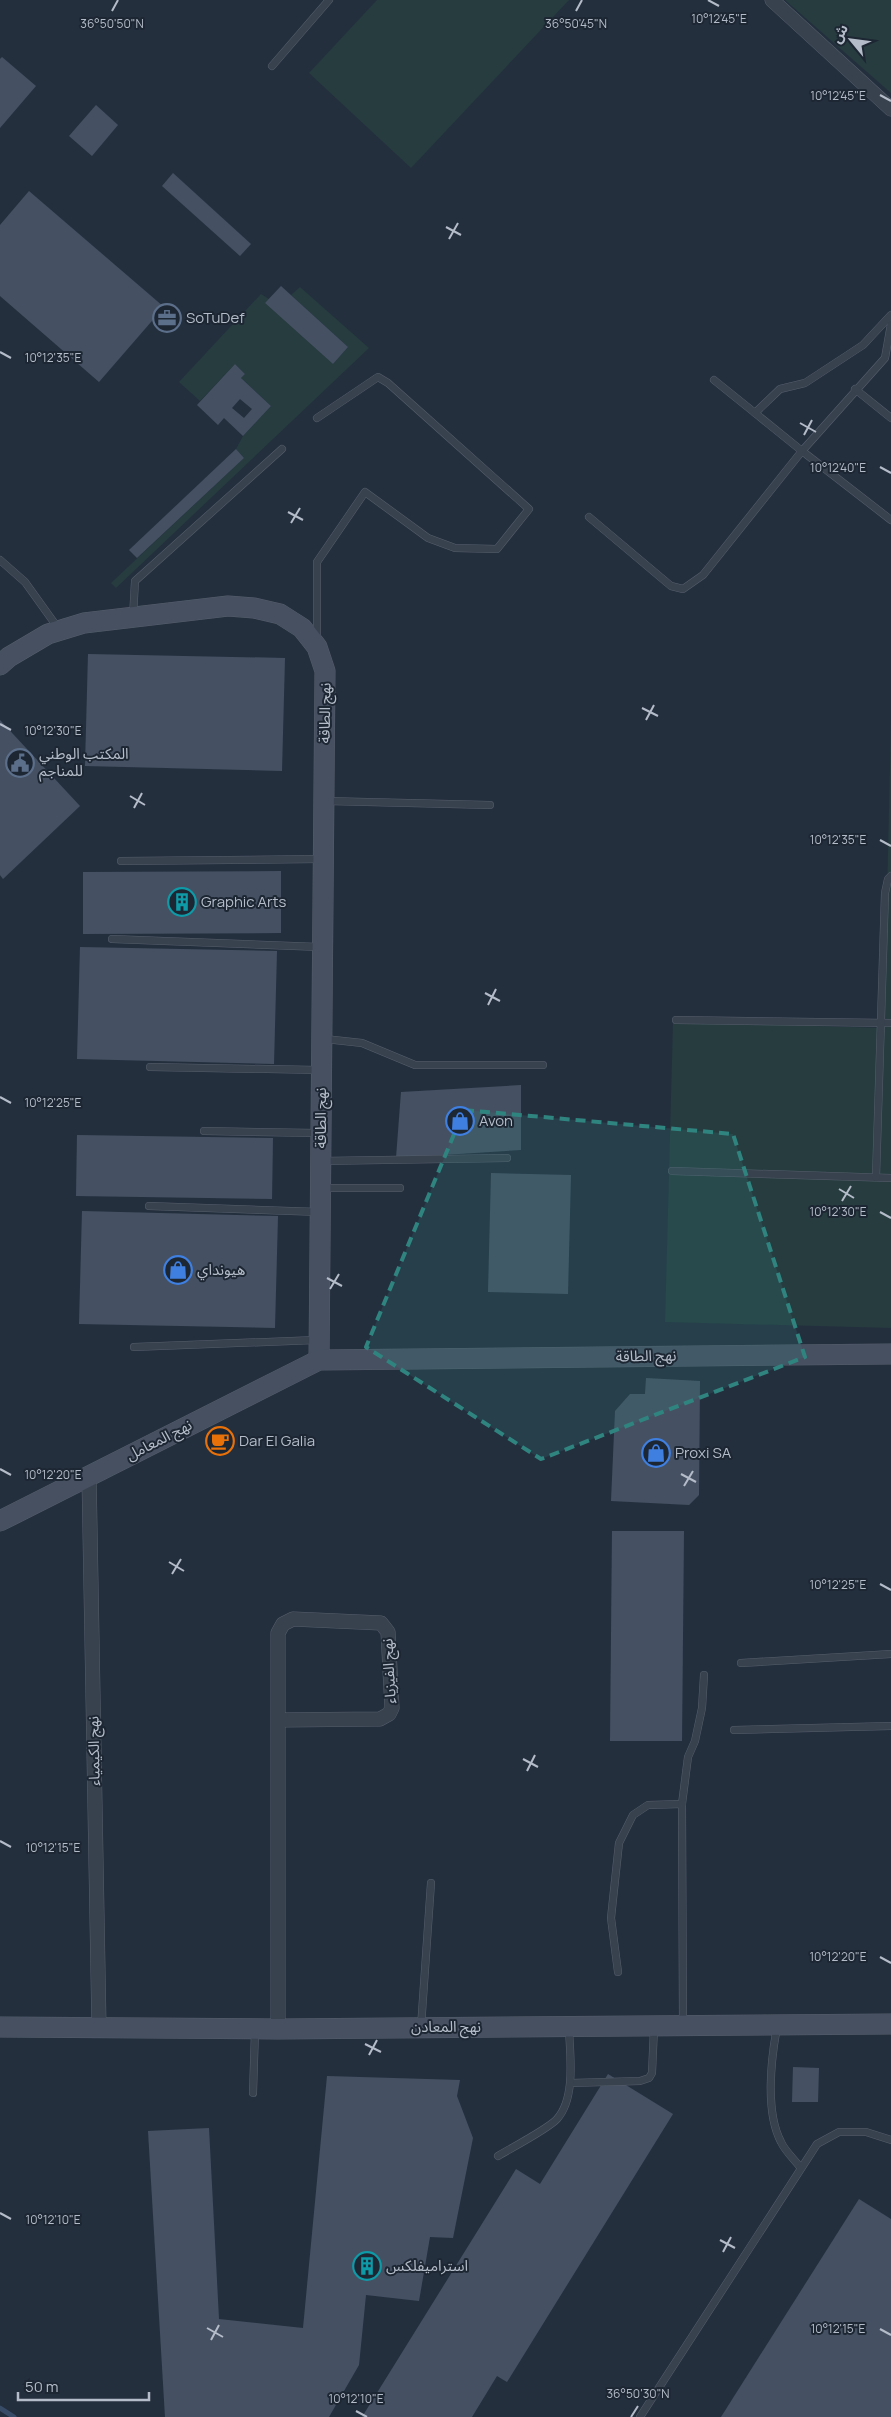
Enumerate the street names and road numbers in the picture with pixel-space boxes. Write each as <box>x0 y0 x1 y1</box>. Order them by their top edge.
street label: نهج الطاقة <box>313 682 338 744</box>
street label: نهج الطاقة <box>310 1088 333 1148</box>
street label: نهج الطاقة <box>615 1344 677 1369</box>
street label: نهج المعامل <box>122 1414 196 1467</box>
street label: نهج الفيزياء <box>376 1638 403 1704</box>
street label: نهج الكيمياء <box>82 1716 107 1786</box>
street label: نهج المعادن <box>411 2016 481 2039</box>

